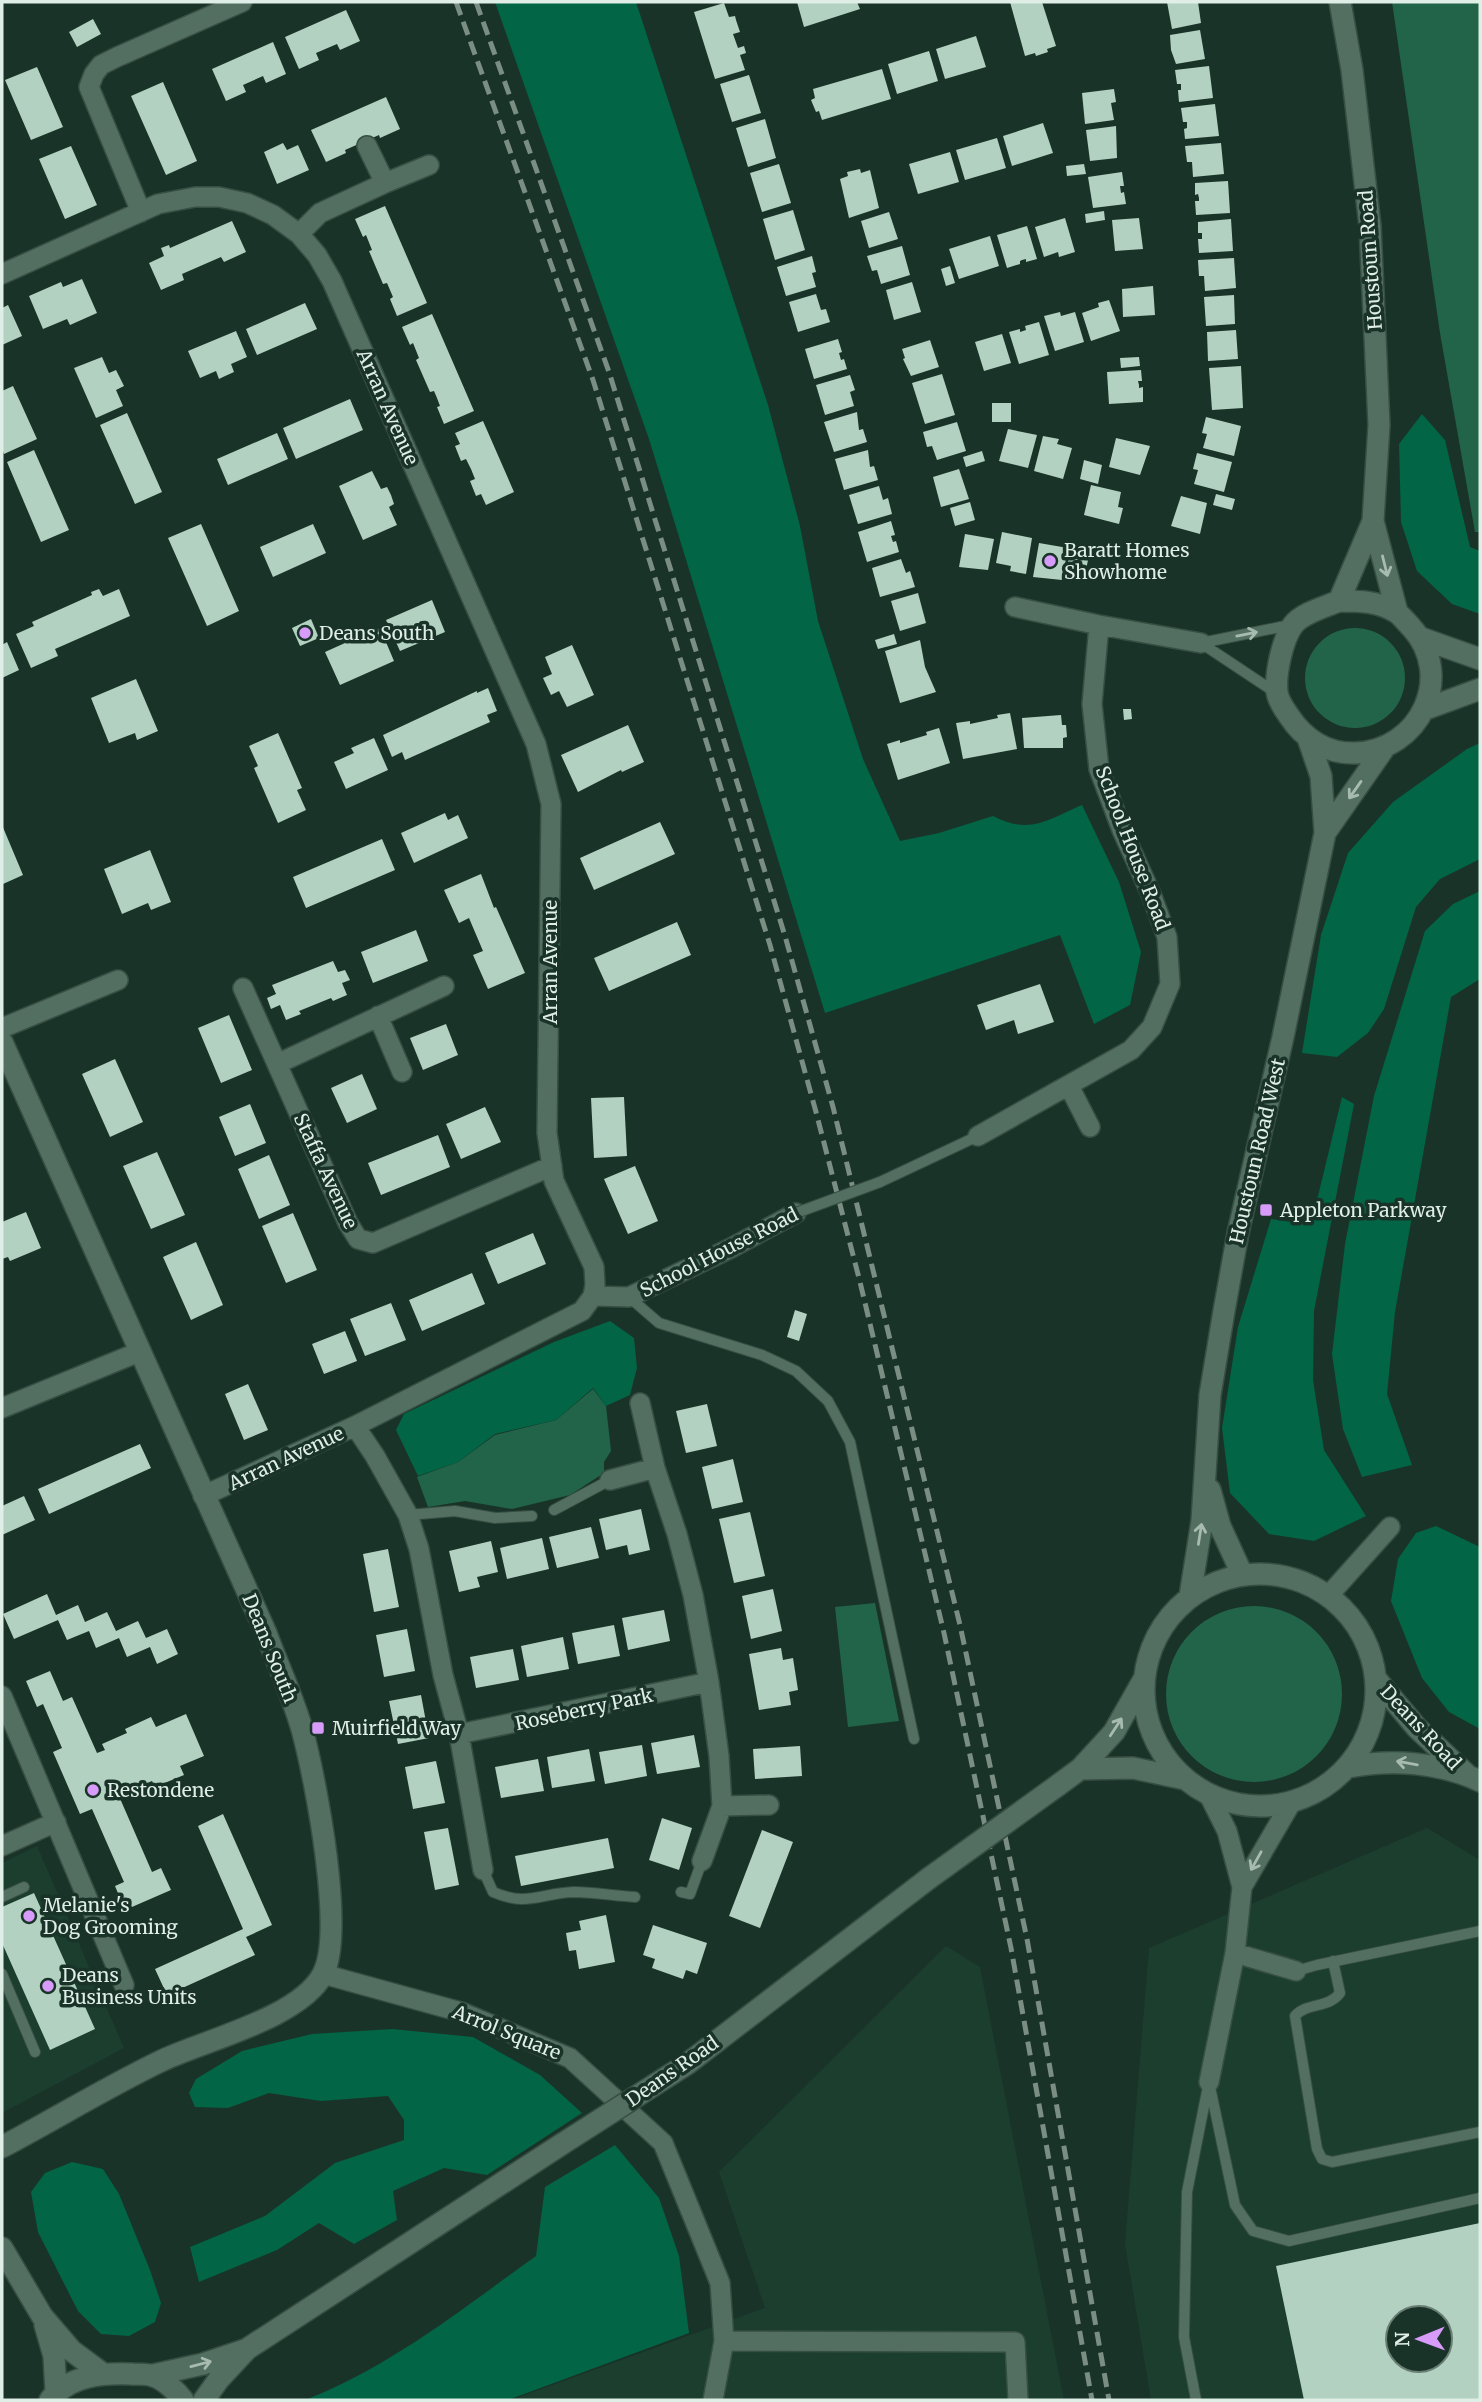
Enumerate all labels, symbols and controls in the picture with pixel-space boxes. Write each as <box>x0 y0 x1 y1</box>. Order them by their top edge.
street label: Houstoun Road <box>1353 189 1387 331</box>
street label: Arran Avenue <box>351 344 424 469</box>
place label: Baratt Homes Showhome <box>1064 538 1189 584</box>
marker: Baratt Homes Showhome <box>1042 553 1058 569</box>
one-way arrow <box>1379 555 1392 577</box>
place label: Deans South <box>319 621 435 645</box>
marker: Deans South <box>297 625 313 641</box>
one-way arrow <box>1235 626 1258 640</box>
street label: School House Road <box>1091 762 1175 934</box>
one-way arrow <box>1348 780 1362 799</box>
street label: Arran Avenue <box>538 900 562 1025</box>
street label: Houstoun Road West <box>1224 1055 1290 1246</box>
street label: Staffa Avenue <box>289 1109 363 1233</box>
place label: Appleton Parkway <box>1279 1198 1447 1222</box>
street label: School House Road <box>636 1202 802 1302</box>
marker: Appleton Parkway <box>1258 1202 1274 1218</box>
street label: Arran Avenue <box>224 1421 348 1496</box>
one-way arrow <box>1194 1523 1207 1546</box>
street label: Deans South <box>237 1590 303 1706</box>
street label: Deans Road <box>1376 1680 1466 1774</box>
street label: Roseberry Park <box>513 1683 655 1735</box>
place label: Muirfield Way <box>332 1716 461 1740</box>
one-way arrow <box>1109 1718 1124 1737</box>
marker: Muirfield Way <box>310 1720 326 1736</box>
one-way arrow <box>1396 1756 1419 1769</box>
place label: Restondene <box>107 1778 214 1802</box>
marker: Restondene <box>85 1782 101 1798</box>
one-way arrow <box>1249 1851 1263 1871</box>
place label: Melanie's Dog Grooming <box>43 1893 178 1939</box>
marker: Melanie's Dog Grooming <box>21 1908 37 1924</box>
place label: Deans Business Units <box>62 1963 197 2009</box>
marker: Deans Business Units <box>40 1978 56 1994</box>
street label: Arrol Square <box>449 1999 565 2065</box>
street label: Deans Road <box>621 2030 723 2112</box>
north arrow <box>1384 2304 1454 2374</box>
text: N <box>1390 2332 1414 2347</box>
one-way arrow <box>189 2357 212 2370</box>

